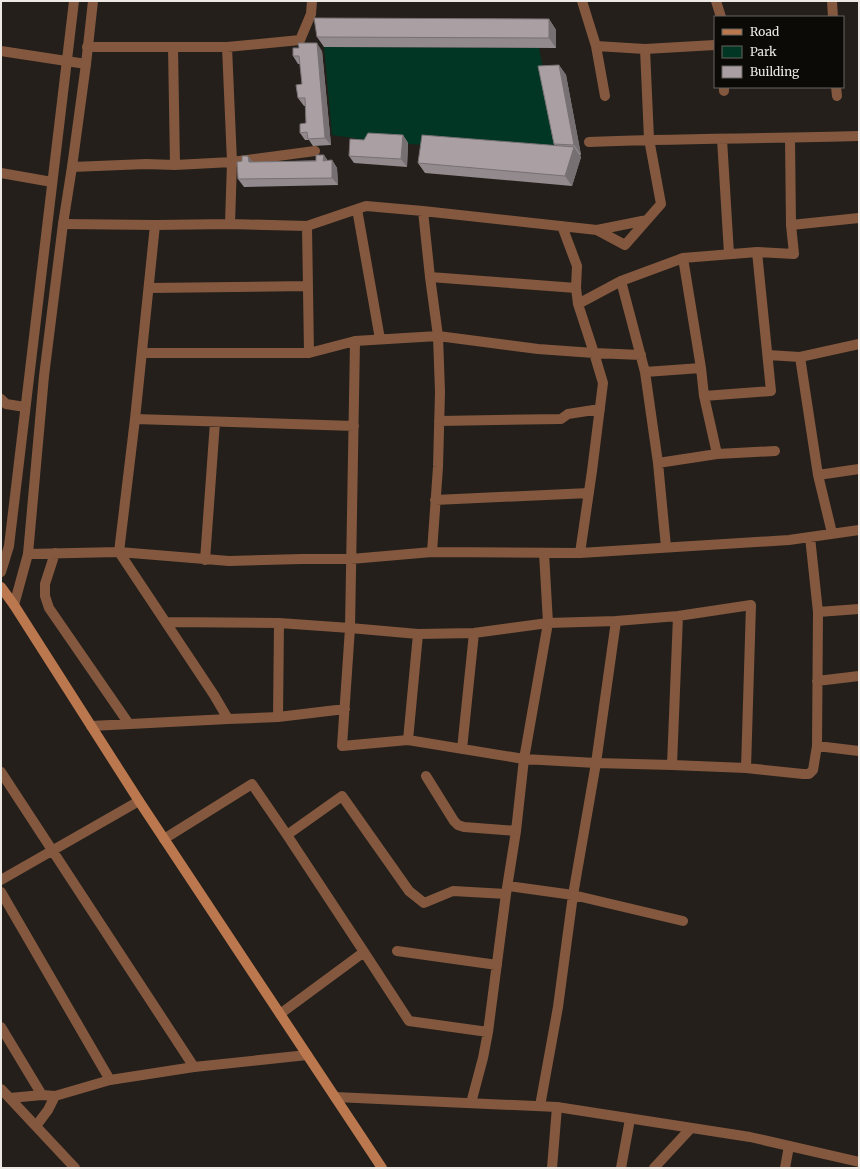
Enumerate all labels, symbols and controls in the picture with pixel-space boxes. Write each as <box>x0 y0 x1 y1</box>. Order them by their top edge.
legend <box>714 16 844 88</box>
text: Road <box>750 24 779 39</box>
text: Park <box>750 44 777 59</box>
text: Building <box>750 64 800 79</box>

